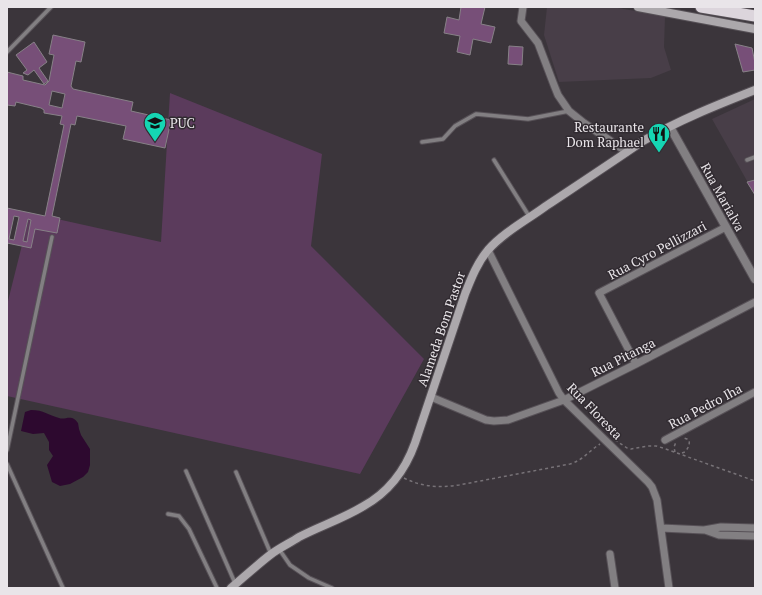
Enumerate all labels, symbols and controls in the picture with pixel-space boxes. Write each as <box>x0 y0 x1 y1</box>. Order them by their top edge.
school or university icon: PUC <box>142 110 168 143</box>
place label: PUC <box>170 114 195 132</box>
place label: Restaurante Dom Raphael <box>566 118 644 151</box>
restaurant icon: Restaurante Dom Raphael <box>646 121 672 154</box>
street label: Rua Marialva <box>697 159 749 235</box>
street label: Rua Cyro Pellizzari <box>605 216 709 284</box>
street label: Alameda Bom Pastor <box>413 269 469 389</box>
street label: Rua Pitanga <box>588 333 658 381</box>
street label: Rua Floresta <box>563 379 627 444</box>
street label: Rua Pedro Iha <box>665 379 745 433</box>

